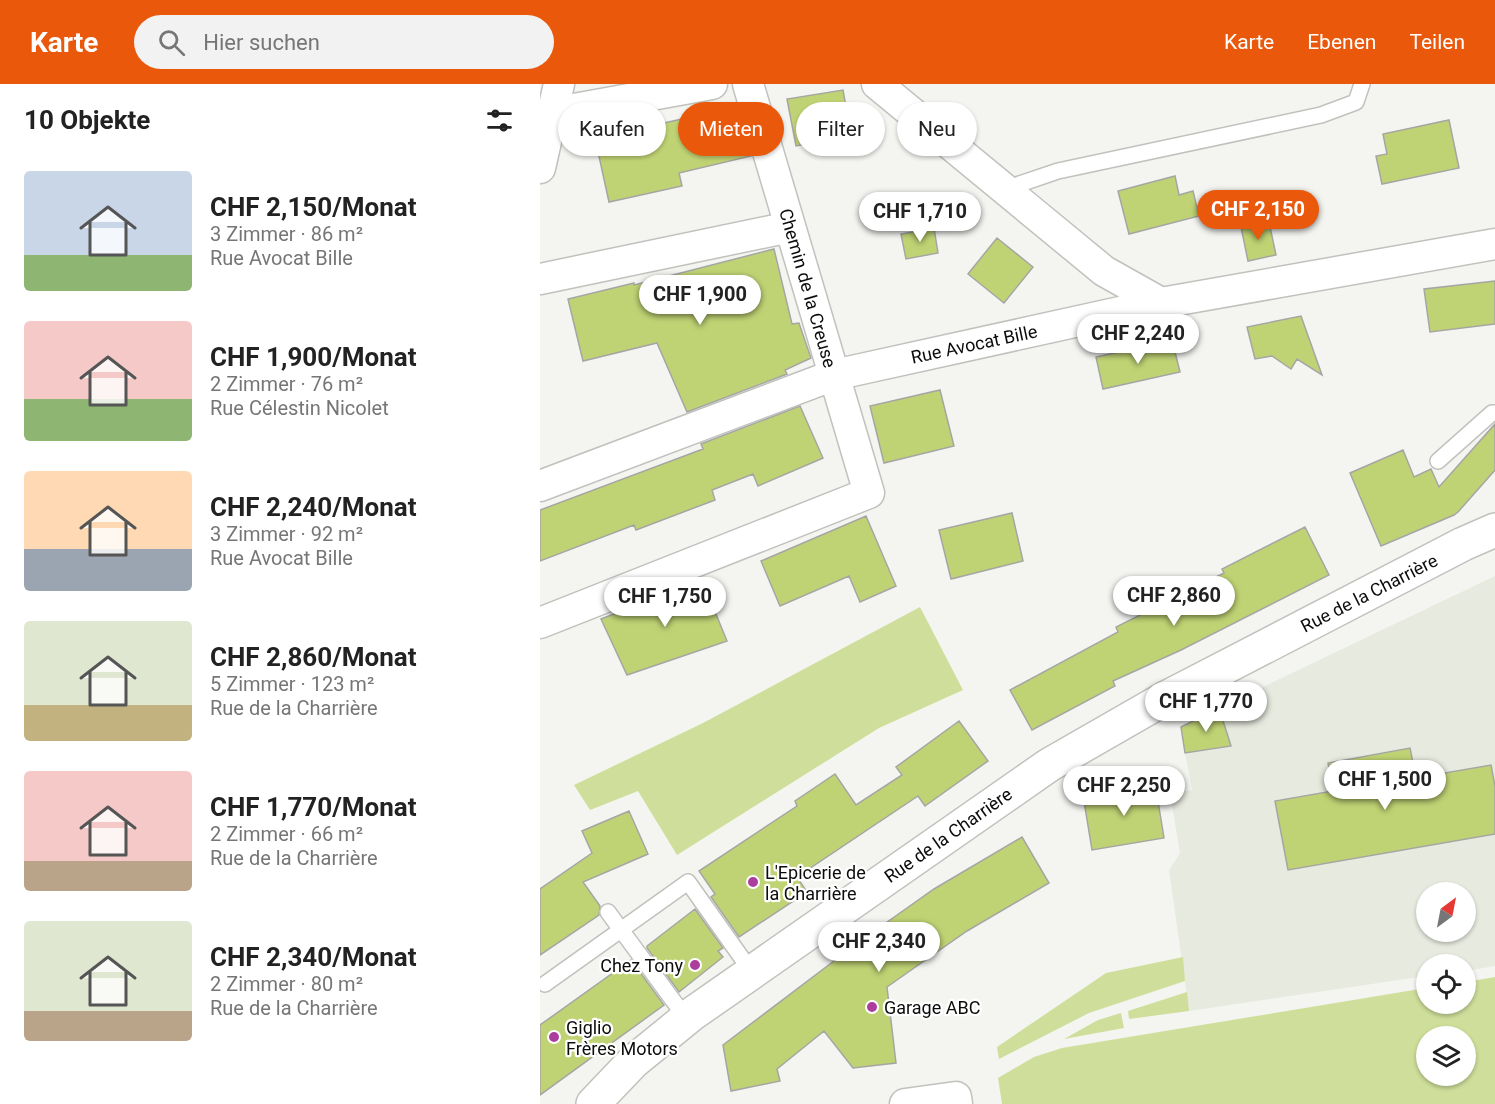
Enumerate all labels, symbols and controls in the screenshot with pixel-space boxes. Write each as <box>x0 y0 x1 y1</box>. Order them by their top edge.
search box <box>134 15 554 69</box>
text: Karte <box>30 26 98 59</box>
icon: search <box>155 26 188 59</box>
text: Hier suchen <box>203 30 320 55</box>
text: Karte <box>1224 30 1274 54</box>
text: Ebenen <box>1307 30 1376 54</box>
text: Teilen <box>1409 30 1465 54</box>
chip: Kaufen <box>558 102 666 156</box>
chip: Mieten <box>678 102 784 156</box>
chip: Filter <box>796 102 885 156</box>
chip: Neu <box>897 102 977 156</box>
icon: filters <box>483 104 516 137</box>
text: 10 Objekte <box>24 105 150 135</box>
pin: CHF 2,150 <box>1189 190 1327 241</box>
text: CHF 2,150/Monat <box>210 192 417 222</box>
pin: CHF 1,710 <box>851 192 989 243</box>
icon: home <box>72 195 144 267</box>
text: CHF 2,150 <box>1211 197 1305 221</box>
text: CHF 1,710 <box>873 199 967 223</box>
street label: Chemin de la Creuse <box>775 206 841 370</box>
text: 3 Zimmer · 86 m² <box>210 222 363 246</box>
text: Rue Avocat Bille <box>210 246 353 270</box>
pin: CHF 1,900 <box>631 275 769 326</box>
text: CHF 1,900 <box>653 282 747 306</box>
pin: CHF 2,240 <box>1069 314 1207 365</box>
street label: Rue Avocat Bille <box>909 320 1039 368</box>
text: CHF 2,240 <box>1091 321 1185 345</box>
text: CHF 1,900/Monat <box>210 342 417 372</box>
icon: home <box>72 345 144 417</box>
text: 2 Zimmer · 76 m² <box>210 372 363 396</box>
text: Rue Célestin Nicolet <box>210 396 389 420</box>
text: CHF 2,240/Monat <box>210 492 417 522</box>
icon: home <box>72 495 144 567</box>
text: 3 Zimmer · 92 m² <box>210 522 363 546</box>
text: Rue Avocat Bille <box>210 546 353 570</box>
street label: Rue de la Charrière <box>1297 549 1441 637</box>
pin: CHF 2,860 <box>1105 576 1243 627</box>
pin: CHF 1,750 <box>596 577 734 628</box>
text: CHF 2,860 <box>1127 583 1221 607</box>
text: CHF 1,750 <box>618 584 712 608</box>
text: CHF 2,860/Monat <box>210 642 417 672</box>
icon: home <box>72 645 144 717</box>
text: 5 Zimmer · 123 m² <box>210 672 374 696</box>
pin: CHF 1,770 <box>1137 682 1275 733</box>
text: CHF 1,770 <box>1159 689 1253 713</box>
text: Rue de la Charrière <box>210 696 378 720</box>
pin: CHF 1,500 <box>1316 760 1454 811</box>
pin: CHF 2,250 <box>1055 766 1193 817</box>
text: CHF 1,500 <box>1338 767 1432 791</box>
text: CHF 2,250 <box>1077 773 1171 797</box>
street label: Rue de la Charrière <box>880 783 1016 887</box>
text: CHF 1,770/Monat <box>210 792 417 822</box>
icon: home <box>72 795 144 867</box>
text: 2 Zimmer · 66 m² <box>210 822 363 846</box>
text: Rue de la Charrière <box>210 846 378 870</box>
place label: L'Epicerie de la Charrière <box>765 862 866 904</box>
marker: L'Epicerie de la Charrière <box>746 875 760 889</box>
north arrow <box>1416 882 1476 942</box>
map controls <box>1416 882 1476 1086</box>
pin: CHF 2,340 <box>810 922 948 973</box>
text: CHF 2,340 <box>832 929 926 953</box>
text: CHF 2,340/Monat <box>210 942 417 972</box>
icon: home <box>72 945 144 1017</box>
button: locate <box>1416 954 1476 1014</box>
place label: Chez Tony <box>600 955 683 976</box>
marker: Chez Tony <box>688 958 702 972</box>
text: 2 Zimmer · 80 m² <box>210 972 363 996</box>
text: Rue de la Charrière <box>210 996 378 1020</box>
place label: Garage ABC <box>884 997 980 1018</box>
marker: Garage ABC <box>865 1000 879 1014</box>
place label: Giglio Frères Motors <box>566 1017 678 1059</box>
button: layers <box>1416 1026 1476 1086</box>
marker: Giglio Frères Motors <box>547 1030 561 1044</box>

